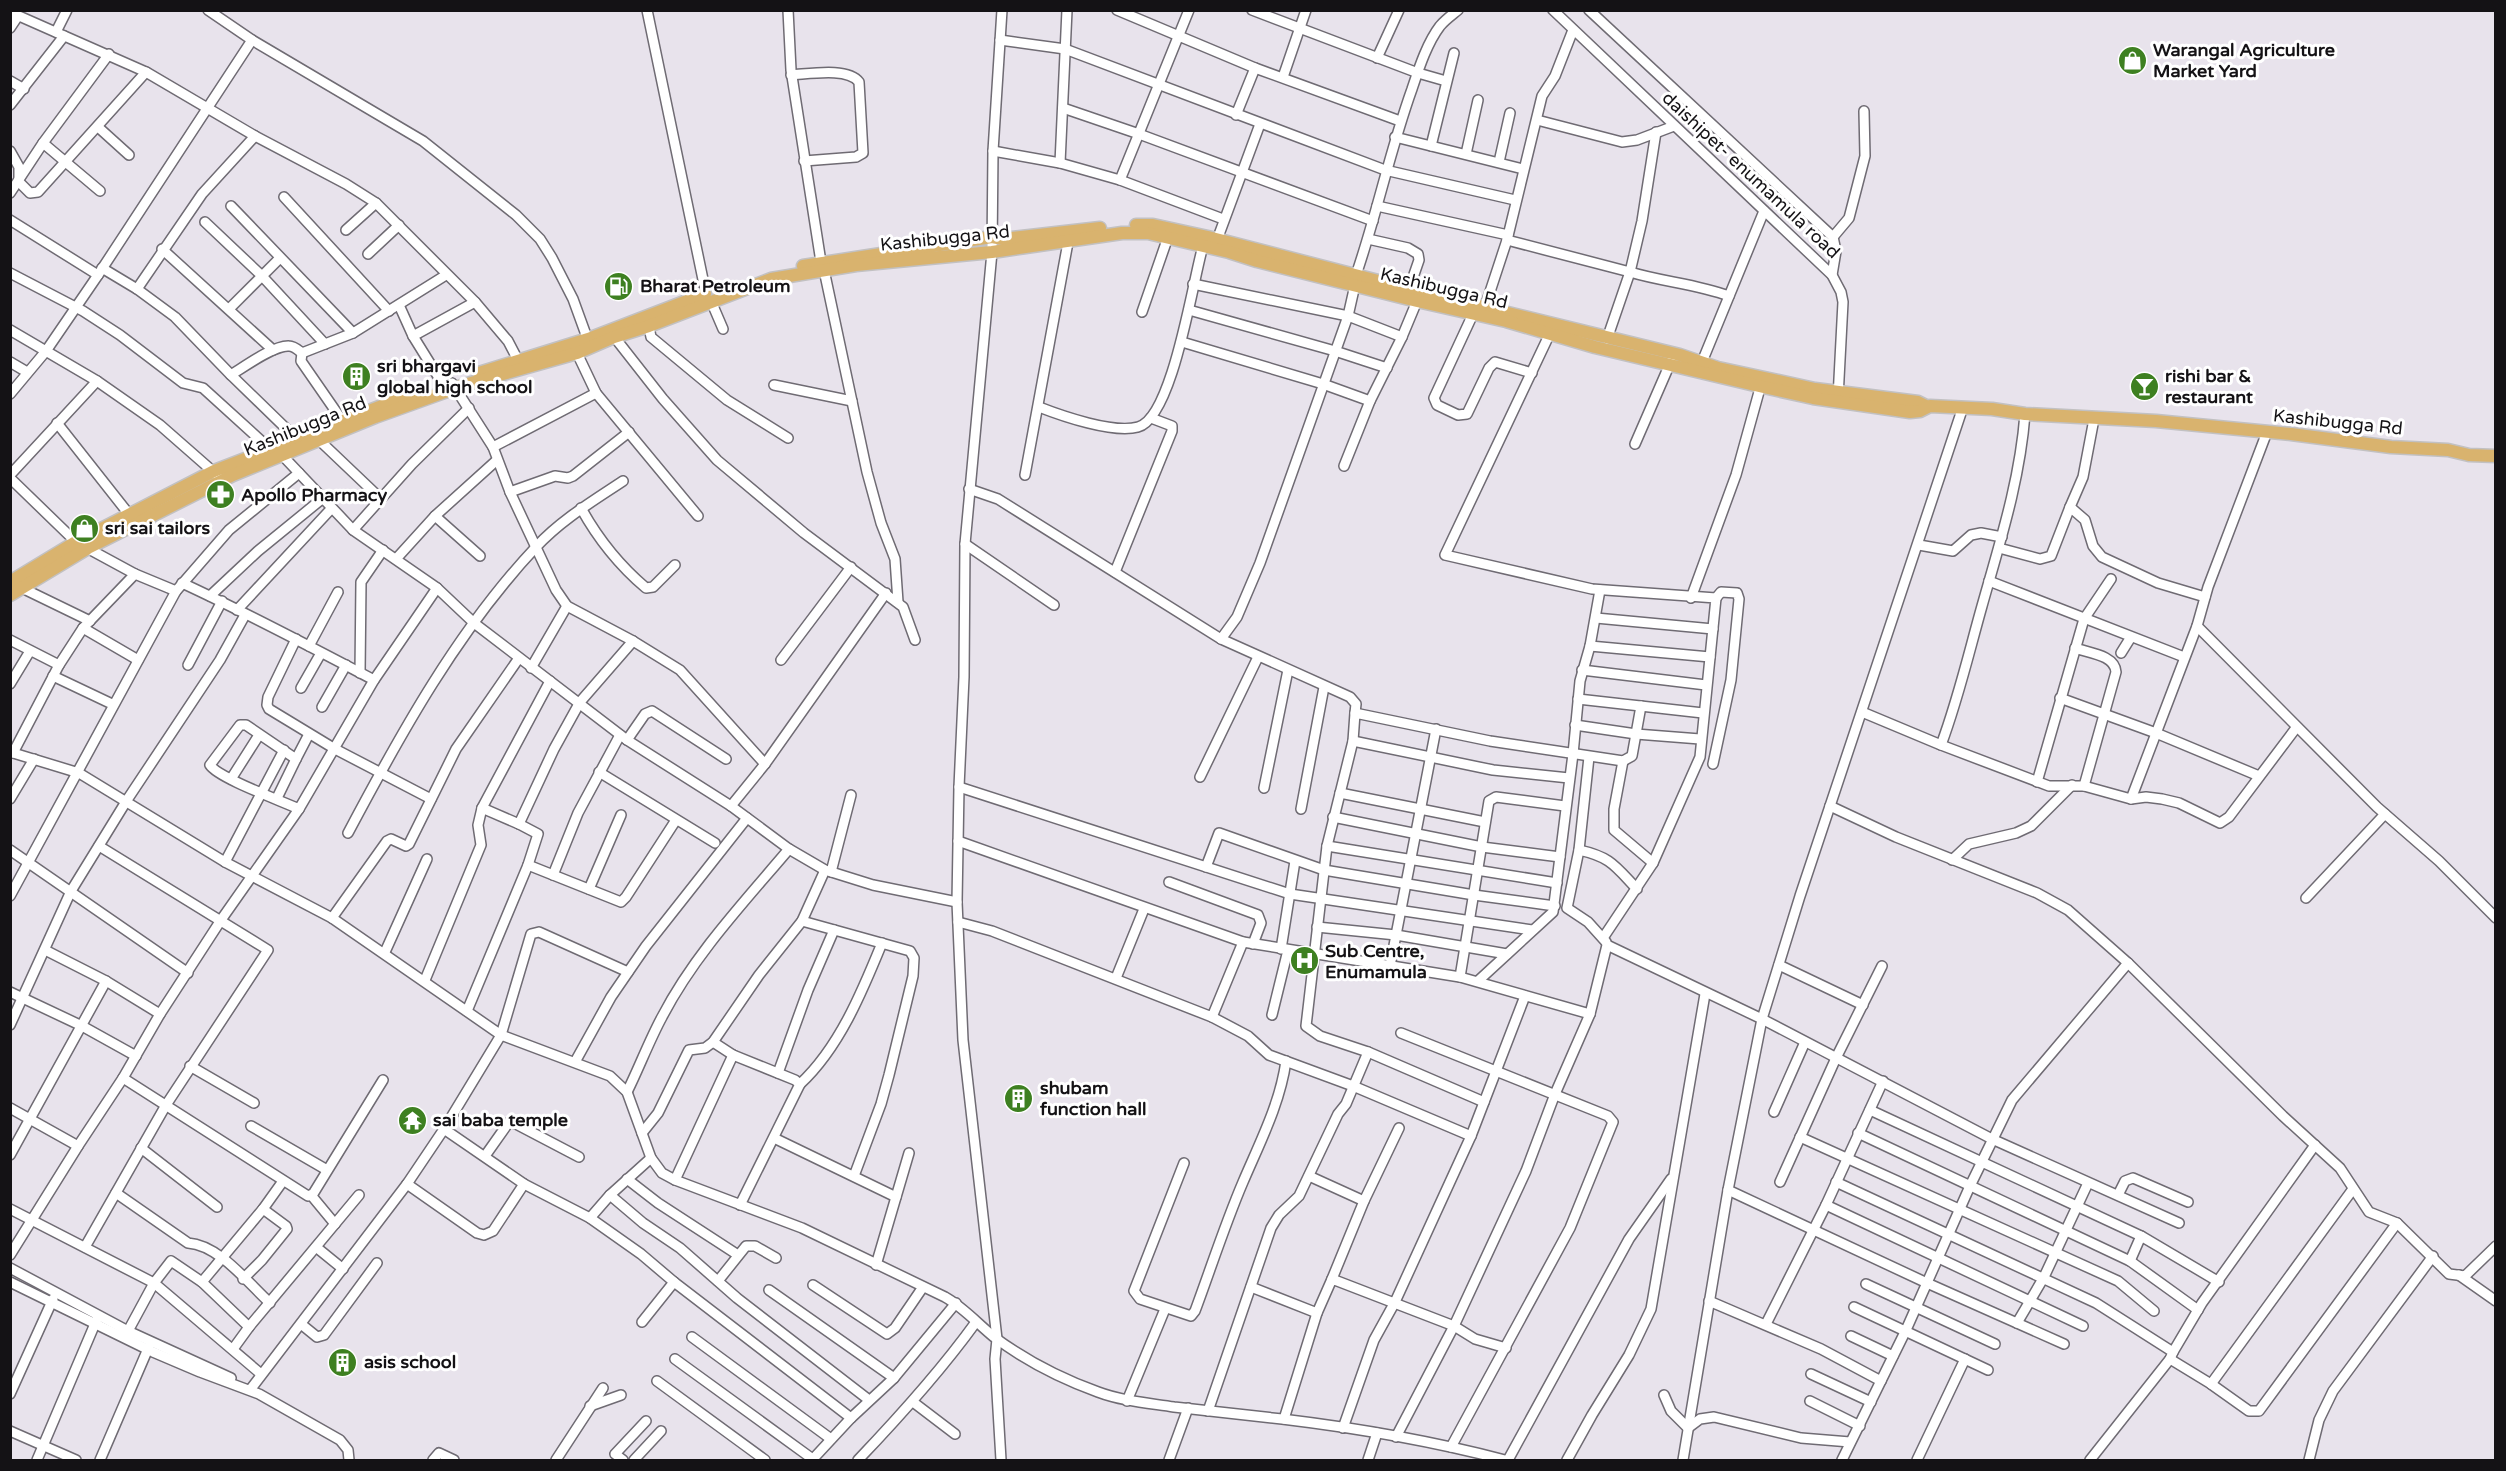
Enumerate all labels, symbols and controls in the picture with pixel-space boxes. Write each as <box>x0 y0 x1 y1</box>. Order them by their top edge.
place label: Warangal Agriculture Market Yard <box>2153 39 2335 82</box>
shop icon: Warangal Agriculture Market Yard <box>2116 44 2148 76</box>
street label: daishipet- enumamula road <box>1658 87 1844 263</box>
street label: Kashibugga Rd <box>879 220 1011 256</box>
street label: Kashibugga Rd <box>1378 263 1510 313</box>
fuel station icon: Bharat Petroleum <box>603 270 635 302</box>
place label: Bharat Petroleum <box>640 275 790 297</box>
place label: sri bhargavi global high school <box>377 355 532 398</box>
building icon: sri bhargavi global high school <box>340 360 372 392</box>
place label: rishi bar & restaurant <box>2165 365 2253 408</box>
bar icon: rishi bar & restaurant <box>2128 370 2160 402</box>
street label: Kashibugga Rd <box>240 391 370 461</box>
street label: Kashibugga Rd <box>2272 404 2404 440</box>
pharmacy icon: Apollo Pharmacy <box>204 479 236 511</box>
place label: Apollo Pharmacy <box>241 484 387 506</box>
shop icon: sri sai tailors <box>68 512 100 544</box>
place label: sri sai tailors <box>105 517 210 539</box>
place label: Sub Centre, Enumamula <box>1325 940 1427 983</box>
hospital icon: Sub Centre, Enumamula <box>1288 945 1320 977</box>
place label: shubam function hall <box>1040 1077 1146 1120</box>
building icon: shubam function hall <box>1003 1082 1035 1114</box>
temple icon: sai baba temple <box>396 1104 428 1136</box>
place label: sai baba temple <box>433 1109 568 1131</box>
building icon: asis school <box>327 1346 359 1378</box>
place label: asis school <box>364 1351 456 1373</box>

